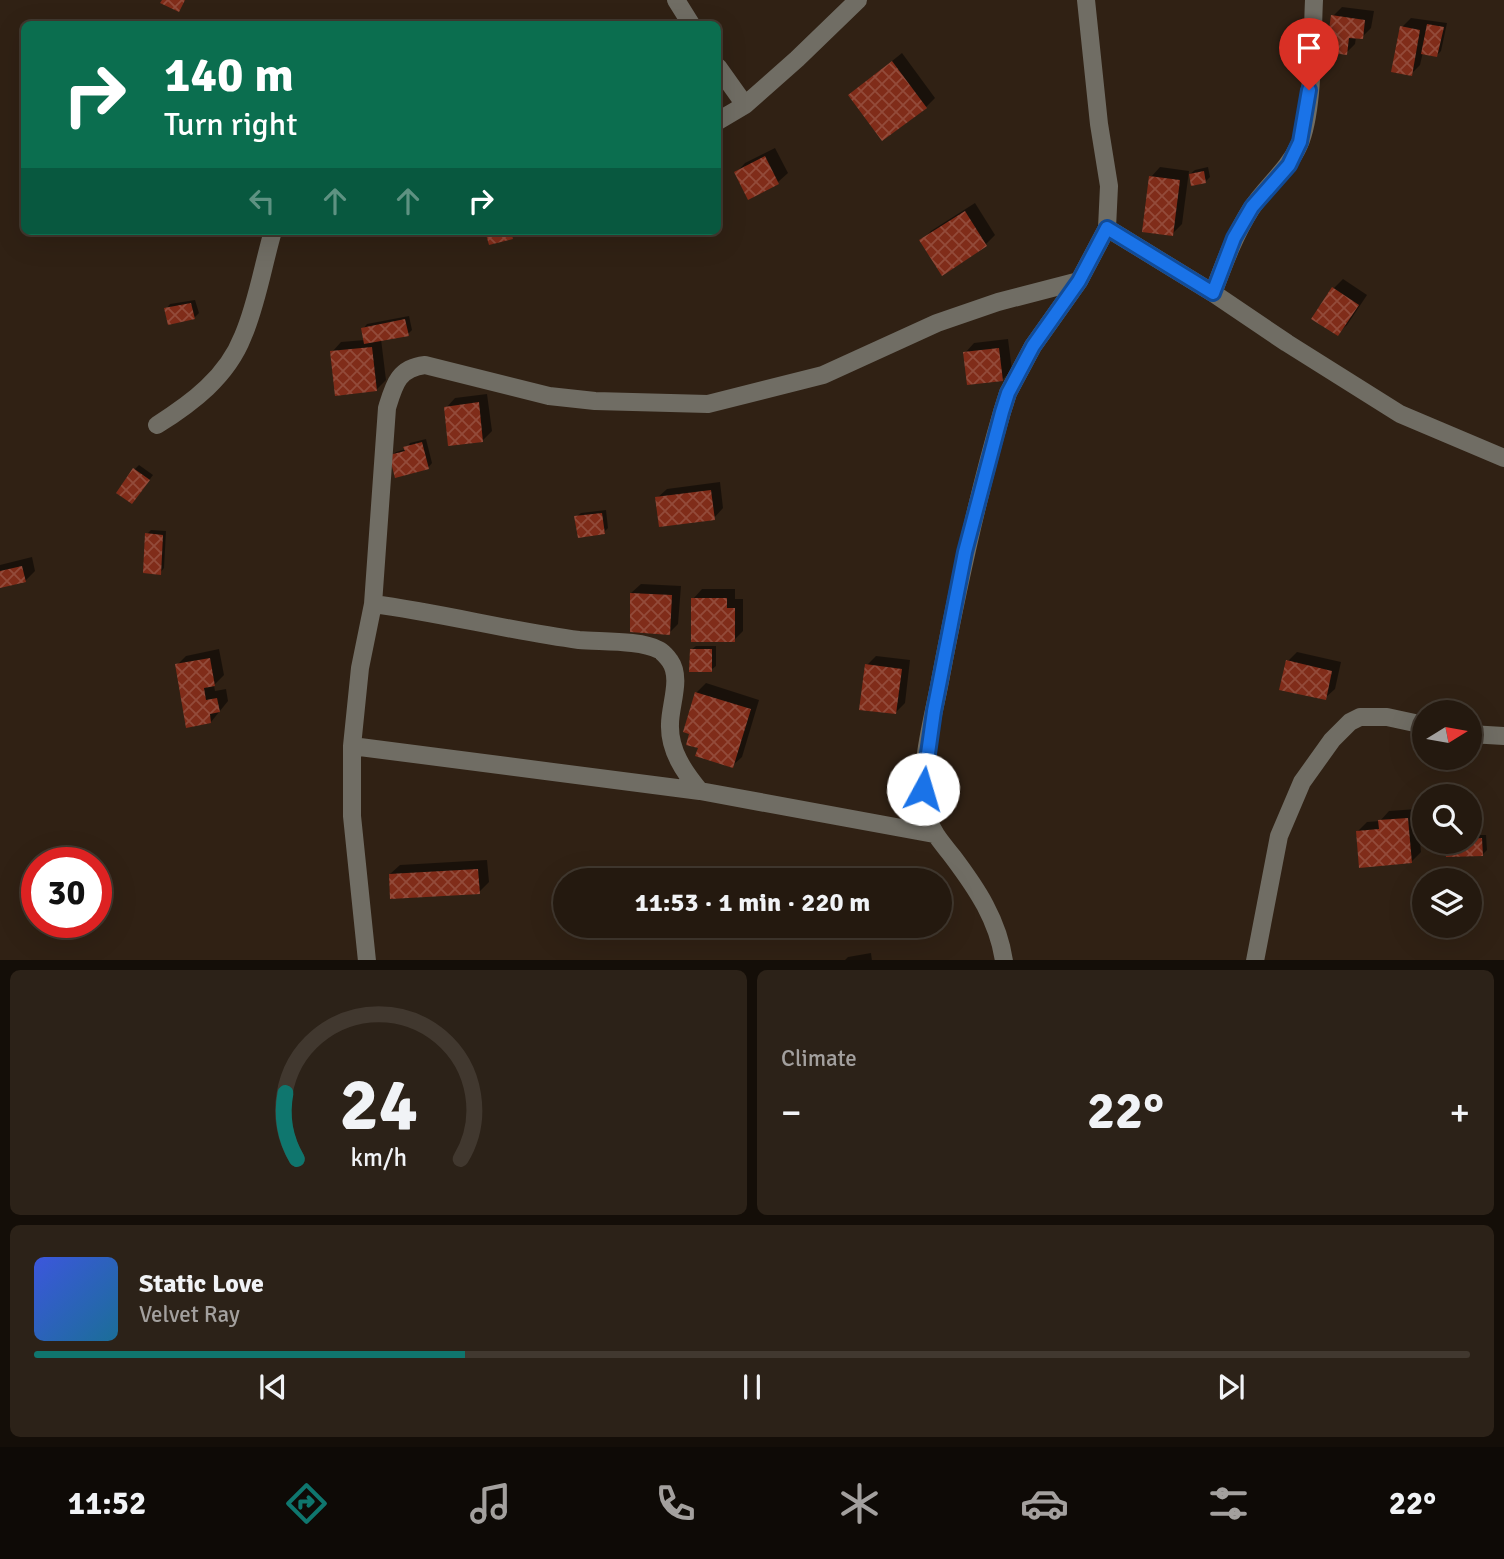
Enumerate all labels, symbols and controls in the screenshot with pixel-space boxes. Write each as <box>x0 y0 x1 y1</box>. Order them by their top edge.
pin <box>1279 18 1339 90</box>
icon: arrive <box>1290 29 1328 67</box>
text: 140 m <box>164 45 294 105</box>
icon: right <box>49 49 140 140</box>
text: Turn right <box>164 105 297 144</box>
icon: left <box>243 182 281 220</box>
icon: ahead <box>316 182 354 220</box>
icon: ahead <box>389 182 427 220</box>
icon: right <box>462 182 500 220</box>
north arrow <box>1412 700 1482 770</box>
map controls <box>1412 700 1482 938</box>
position arrow <box>886 752 960 826</box>
button: search <box>1412 784 1482 854</box>
speed limit sign: 30 <box>21 847 112 938</box>
button: layers <box>1412 868 1482 938</box>
text: 11:53 · 1 min · 220 m <box>635 887 870 919</box>
text: Climate <box>781 1044 857 1073</box>
text: 24 <box>339 1061 418 1150</box>
text: 22° <box>1087 1079 1164 1143</box>
text: − <box>781 1089 802 1136</box>
text: + <box>1449 1089 1470 1136</box>
text: km/h <box>350 1141 407 1172</box>
text: Static Love <box>139 1268 264 1300</box>
text: Velvet Ray <box>139 1300 240 1329</box>
icon: previous <box>254 1368 292 1406</box>
icon: pause <box>733 1368 771 1406</box>
icon: next <box>1212 1368 1250 1406</box>
icon: directions <box>282 1479 331 1528</box>
icon: music <box>466 1479 515 1528</box>
icon: phone <box>651 1479 700 1528</box>
icon: climate <box>835 1479 884 1528</box>
icon: car <box>1020 1479 1069 1528</box>
icon: filters <box>1204 1479 1253 1528</box>
text: 11:52 <box>68 1484 146 1523</box>
text: 22° <box>1389 1484 1436 1523</box>

